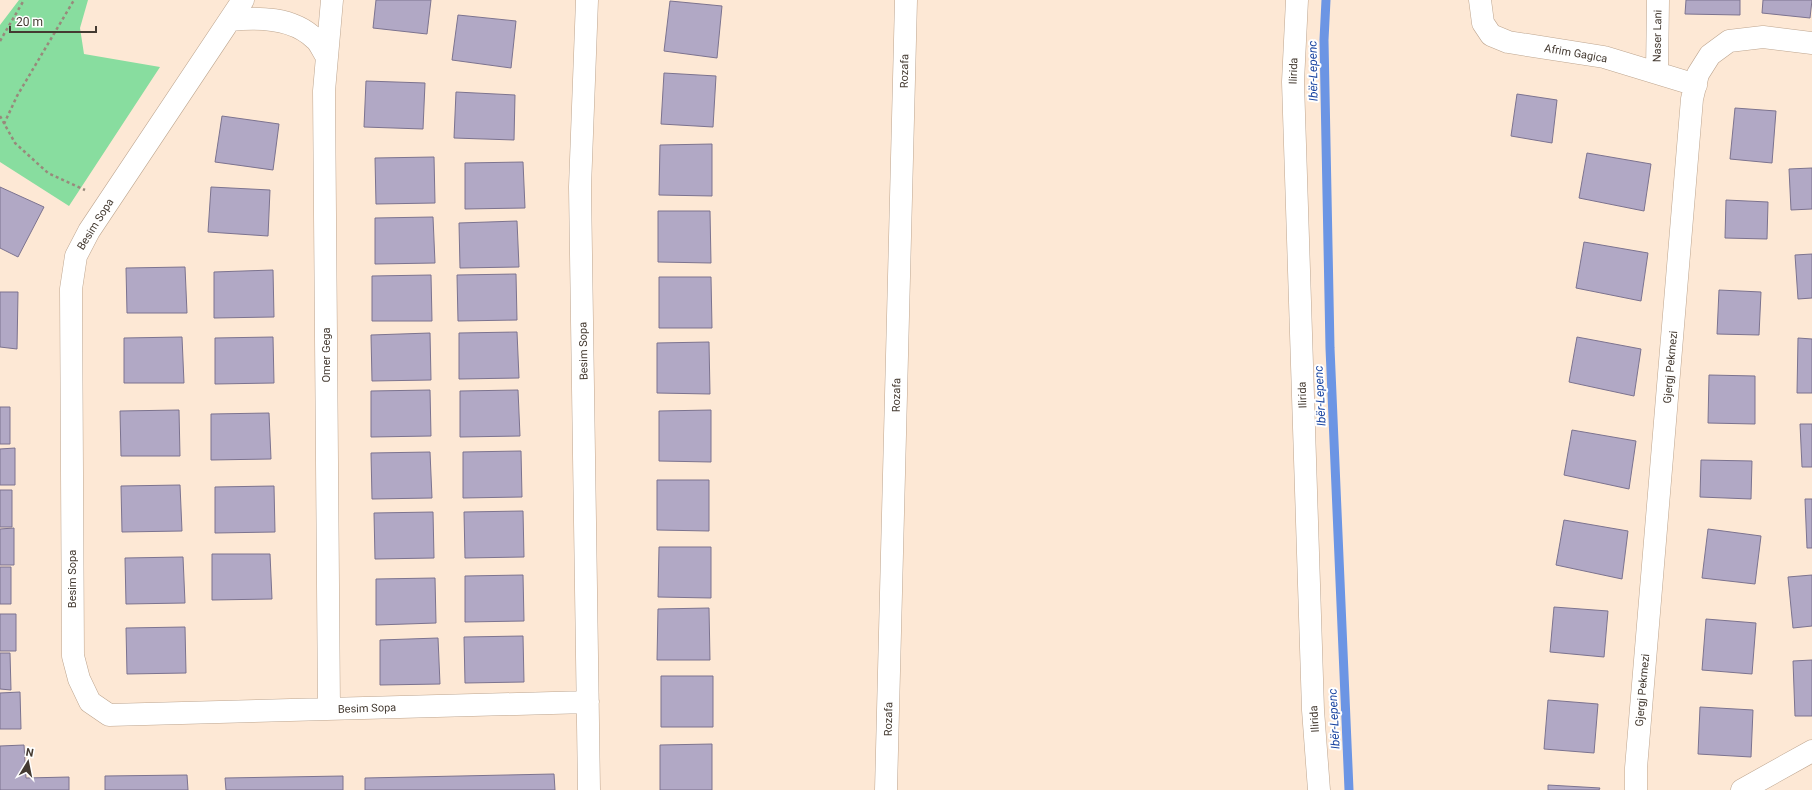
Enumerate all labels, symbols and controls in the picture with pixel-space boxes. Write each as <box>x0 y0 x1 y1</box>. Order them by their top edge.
scale bar <box>10 8 96 34</box>
street label: Naser Lani <box>1651 10 1664 62</box>
text: 20 m <box>16 15 43 29</box>
water label: Ibër-Lepenc <box>1305 41 1321 101</box>
street label: Afrim Gagica <box>1543 42 1608 65</box>
street label: Rozafa <box>898 54 911 88</box>
street label: Ilirida <box>1287 57 1300 85</box>
street label: Besim Sopa <box>74 196 116 252</box>
street label: Besim Sopa <box>576 322 591 380</box>
street label: Omer Gega <box>320 327 333 383</box>
street label: Gjergj Pekmezi <box>1661 330 1680 404</box>
water label: Ibër-Lepenc <box>1311 365 1329 427</box>
street label: Rozafa <box>890 378 903 412</box>
street label: Ilirida <box>1296 381 1309 409</box>
street label: Besim Sopa <box>66 550 79 608</box>
street label: Gjergj Pekmezi <box>1633 653 1652 727</box>
water label: Ibër-Lepenc <box>1325 688 1343 750</box>
street label: Besim Sopa <box>338 701 396 716</box>
street label: Rozafa <box>882 702 895 736</box>
street label: Ilirida <box>1307 705 1322 733</box>
north arrow <box>8 742 48 782</box>
text: N <box>25 746 35 760</box>

